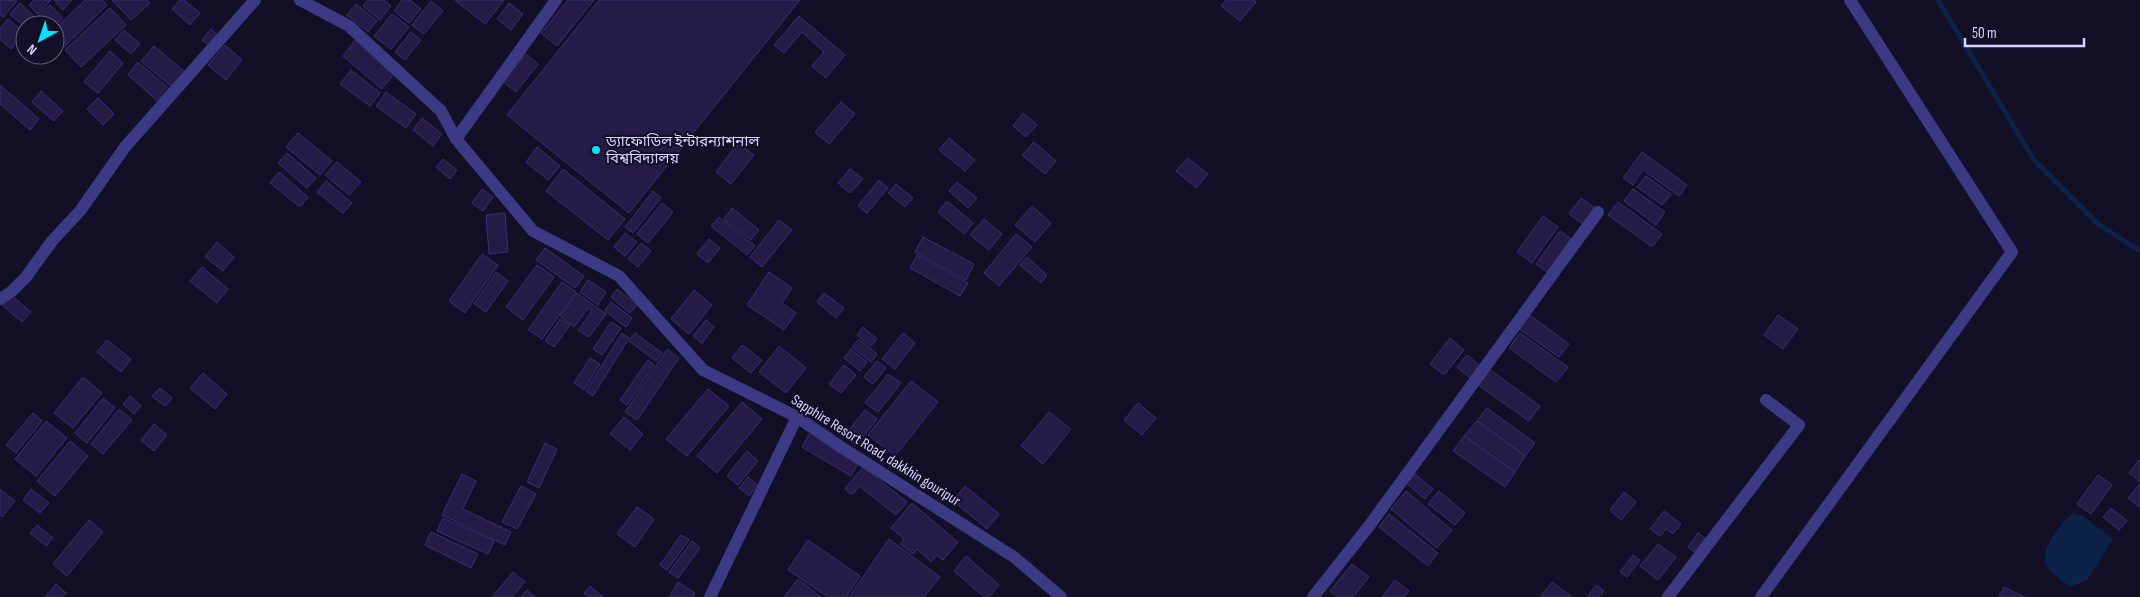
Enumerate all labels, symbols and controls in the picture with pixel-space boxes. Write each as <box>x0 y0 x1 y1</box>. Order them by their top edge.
north arrow <box>15 15 65 65</box>
scale bar <box>1965 15 2084 47</box>
text: 50 m <box>1972 24 1997 43</box>
text: N <box>24 41 40 58</box>
place label: ড্যাফোডিল ইন্টারন্যাশনাল বিশ্ববিদ্যালয় <box>605 132 760 168</box>
marker: ড্যাফোডিল ইন্টারন্যাশনাল বিশ্ববিদ্যালয় <box>590 144 602 156</box>
street label: Sapphire Resort Road, dakkhin gouripur <box>788 390 965 511</box>

